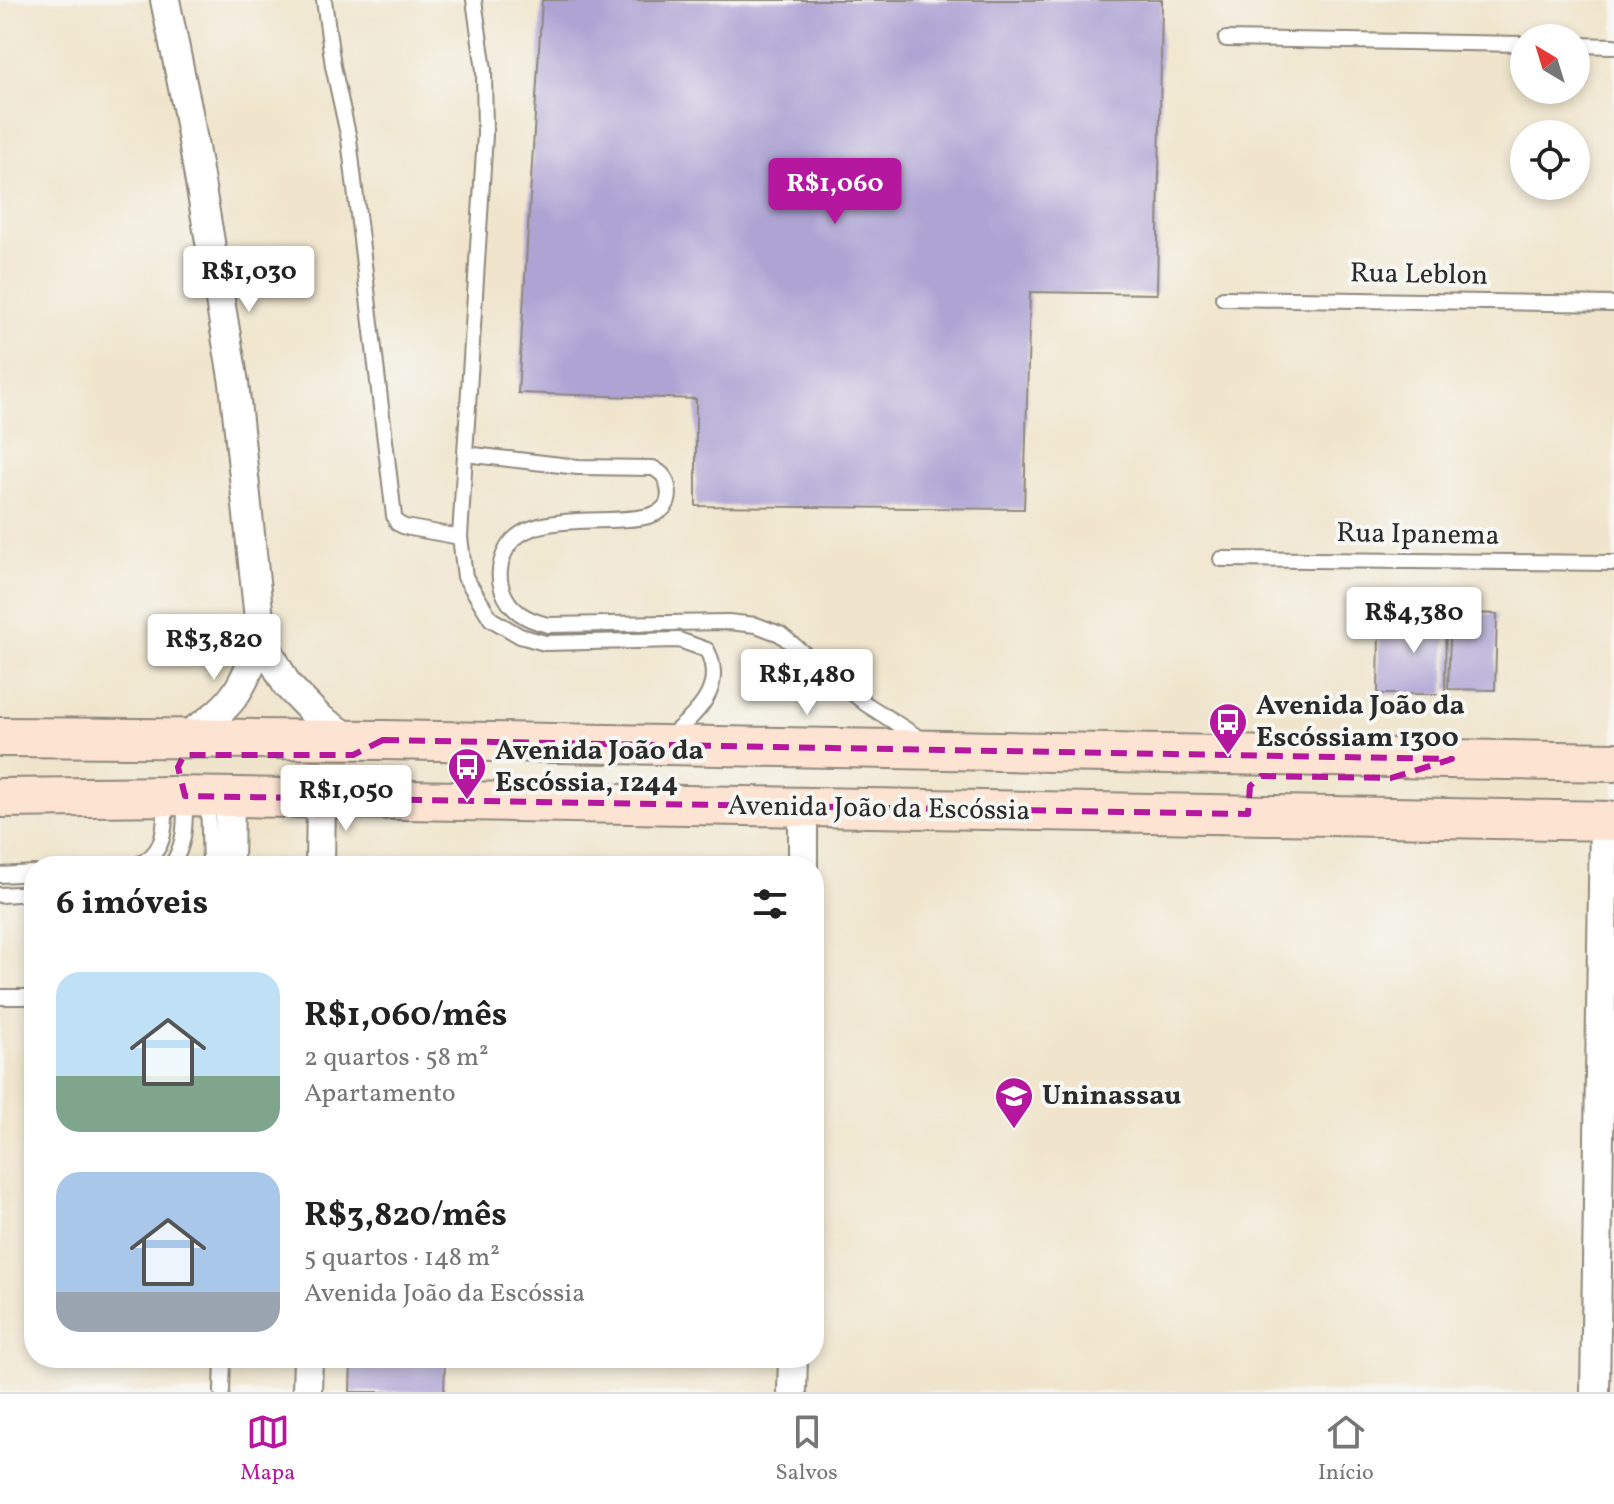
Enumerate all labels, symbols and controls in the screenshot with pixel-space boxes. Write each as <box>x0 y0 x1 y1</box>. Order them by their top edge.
north arrow <box>1510 24 1590 104</box>
map controls <box>1510 24 1590 200</box>
button: locate <box>1510 120 1590 200</box>
pin: R$1,060 <box>761 158 909 226</box>
text: R$1,060 <box>786 166 884 202</box>
pin: R$1,030 <box>175 246 323 314</box>
text: R$1,030 <box>201 254 297 290</box>
street label: Rua Leblon <box>1349 254 1489 296</box>
street label: Rua Ipanema <box>1336 514 1500 556</box>
pin: R$4,380 <box>1340 587 1488 655</box>
text: R$4,380 <box>1365 595 1463 631</box>
pin: R$3,820 <box>140 614 288 682</box>
text: R$3,820 <box>166 622 262 658</box>
pin: R$1,480 <box>733 649 881 717</box>
text: R$1,480 <box>759 657 855 693</box>
place label: Avenida João da Escóssiam 1300 <box>1256 687 1465 758</box>
bus stop icon: Avenida João da Escóssiam 1300 <box>1207 701 1249 756</box>
place label: Avenida João da Escóssia, 1244 <box>495 732 704 803</box>
bus stop icon: Avenida João da Escóssia, 1244 <box>446 746 488 801</box>
pin: R$1,050 <box>272 765 420 833</box>
text: R$1,050 <box>299 773 393 809</box>
street label: Avenida João da Escóssia <box>727 787 1031 831</box>
text: 6 imóveis <box>56 881 208 928</box>
icon: filters <box>748 882 792 926</box>
text: R$1,060/mês <box>304 993 508 1040</box>
icon: home <box>120 1004 216 1100</box>
text: 2 quartos · 58 m² <box>304 1040 489 1076</box>
school or university icon: Uninassau <box>993 1075 1035 1130</box>
text: Apartamento <box>304 1076 456 1112</box>
place label: Uninassau <box>1042 1077 1181 1116</box>
text: R$3,820/mês <box>304 1193 507 1240</box>
icon: home <box>120 1204 216 1300</box>
text: 5 quartos · 148 m² <box>304 1240 500 1276</box>
text: Avenida João da Escóssia <box>304 1276 585 1312</box>
tab: Mapa <box>240 1410 295 1489</box>
tab: Salvos <box>776 1410 838 1489</box>
tab: Início <box>1318 1410 1374 1489</box>

